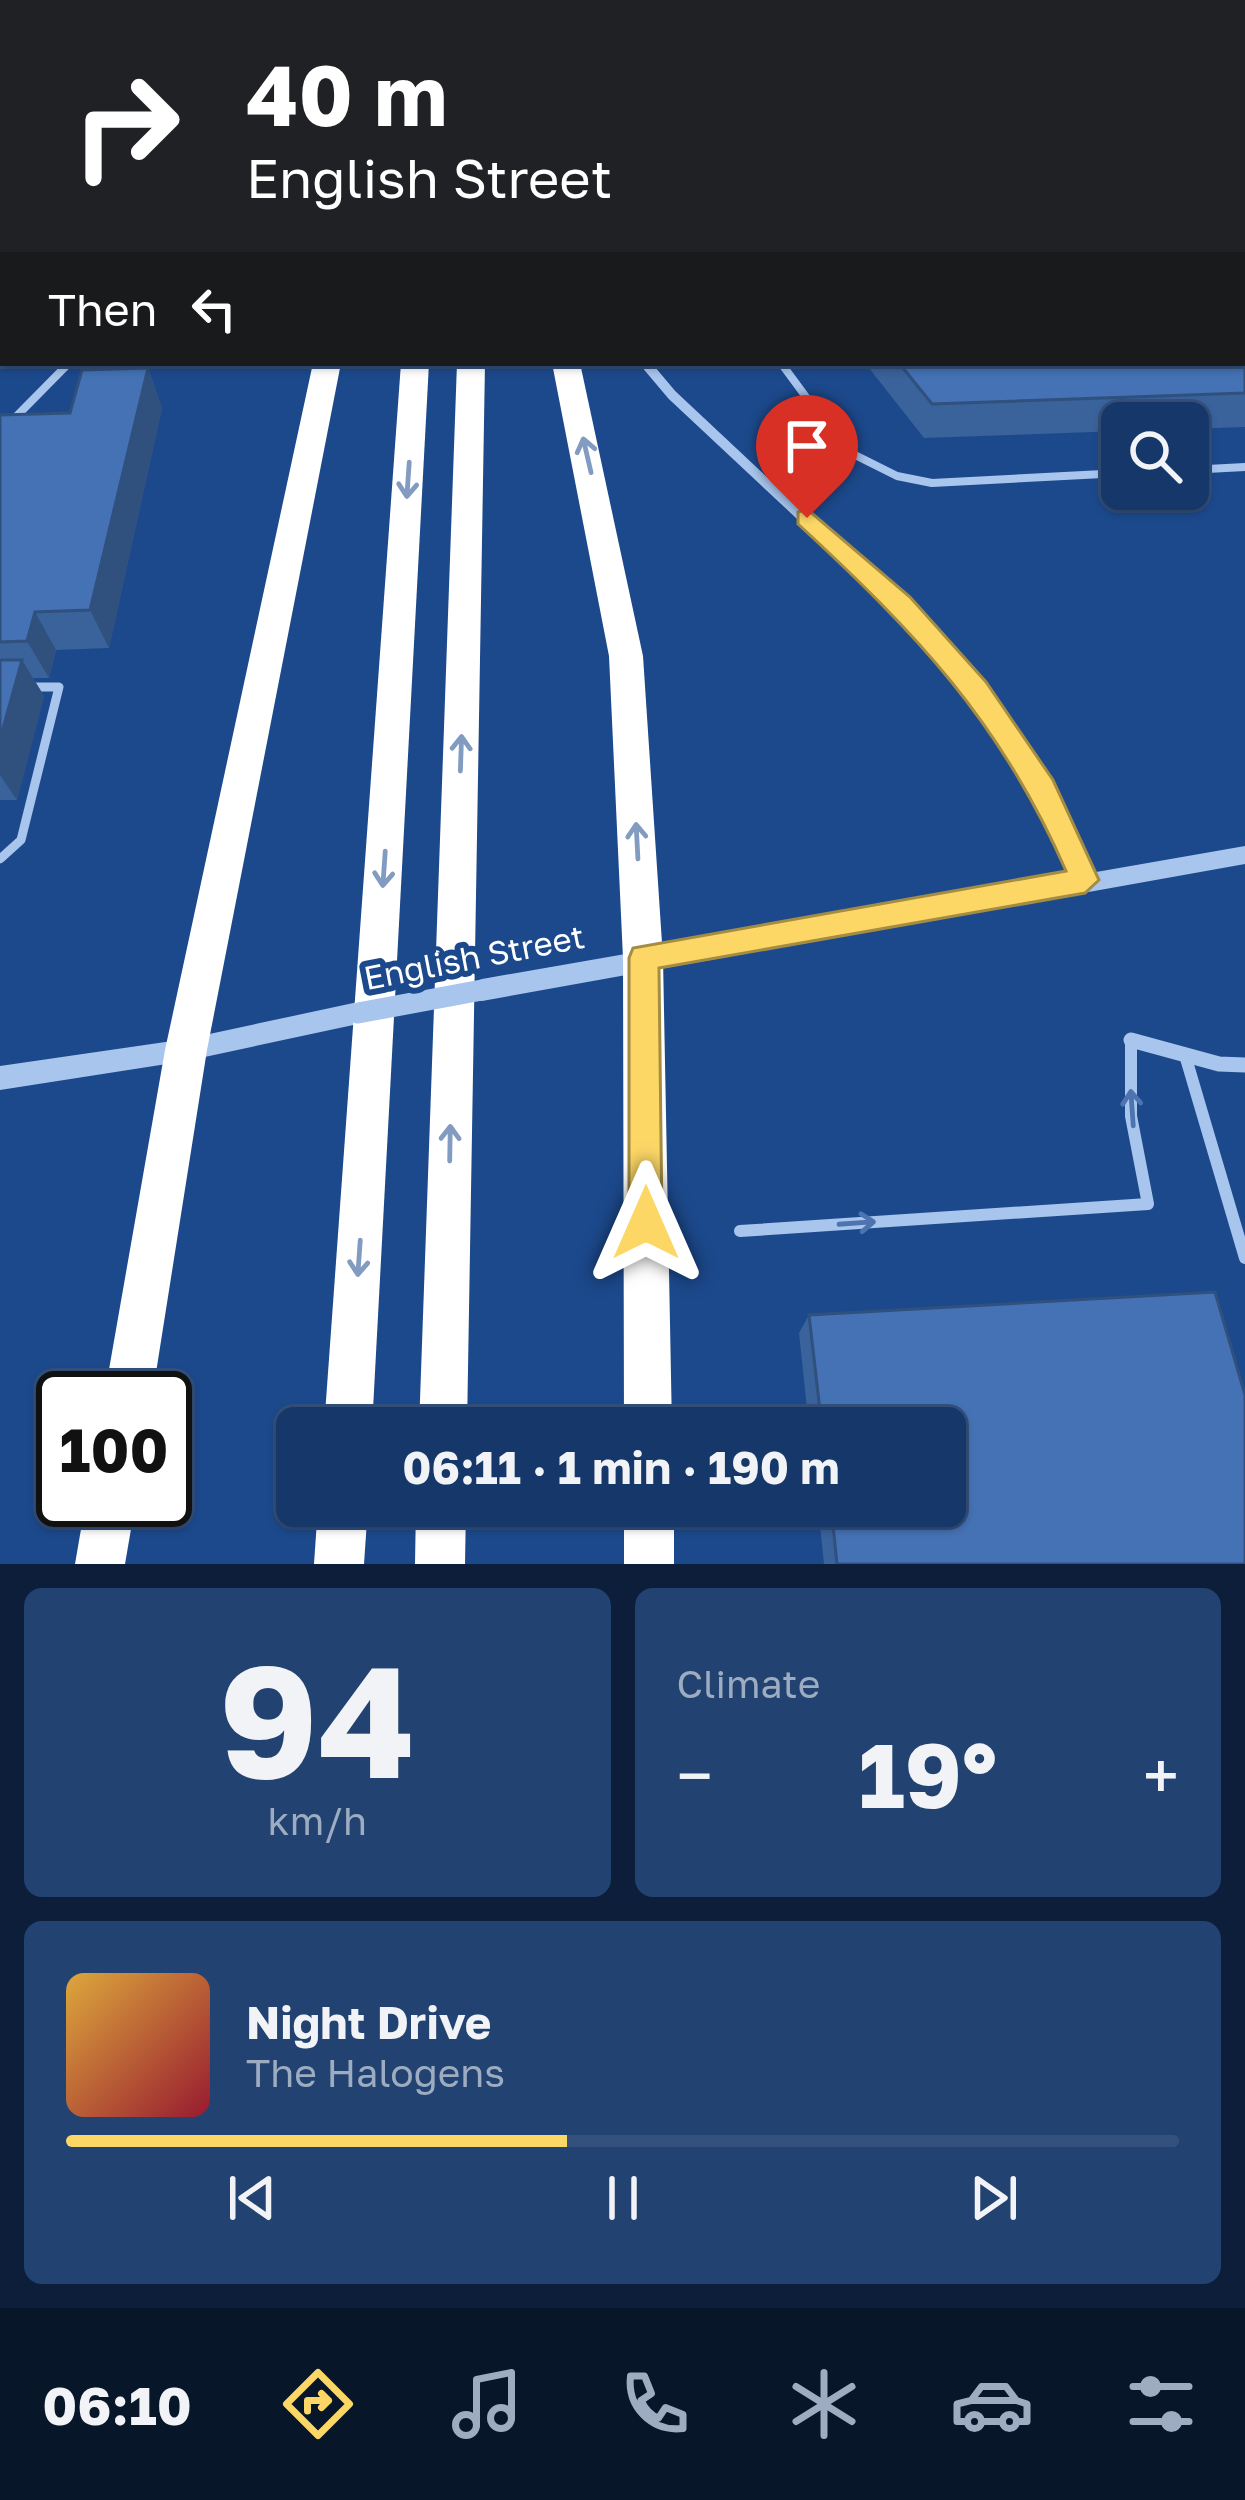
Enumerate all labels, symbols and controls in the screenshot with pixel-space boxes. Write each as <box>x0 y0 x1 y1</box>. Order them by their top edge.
text: 40 m <box>246 44 448 144</box>
icon: right <box>48 48 204 204</box>
text: English Street <box>246 145 612 210</box>
icon: left <box>181 276 247 342</box>
text: Then <box>48 282 157 336</box>
pin <box>756 395 858 518</box>
map controls <box>1101 402 1209 510</box>
button: search <box>1101 402 1209 510</box>
icon: arrive <box>774 413 840 479</box>
one-way arrow <box>574 437 597 475</box>
one-way arrow <box>396 460 419 499</box>
one-way arrow <box>449 734 472 773</box>
one-way arrow <box>625 822 648 861</box>
one-way arrow <box>372 849 395 888</box>
street label: English Street <box>360 916 587 997</box>
one-way arrow <box>1120 1089 1143 1128</box>
one-way arrow <box>439 1124 462 1163</box>
position arrow <box>583 1160 709 1286</box>
one-way arrow <box>837 1211 876 1234</box>
one-way arrow <box>347 1238 370 1277</box>
speed limit sign: 100 <box>36 1371 192 1527</box>
text: 06:11 · 1 min · 190 m <box>402 1440 840 1494</box>
text: 94 <box>219 1625 416 1812</box>
text: Climate <box>677 1660 820 1707</box>
text: 19° <box>858 1720 997 1828</box>
text: − <box>677 1735 713 1815</box>
text: + <box>1143 1735 1179 1815</box>
text: km/h <box>268 1797 367 1844</box>
text: Night Drive <box>246 1995 491 2049</box>
text: The Halogens <box>246 2049 505 2096</box>
icon: previous <box>219 2165 285 2231</box>
icon: pause <box>590 2165 656 2231</box>
icon: next <box>961 2165 1027 2231</box>
icon: directions <box>276 2362 360 2446</box>
icon: music <box>445 2362 529 2446</box>
icon: phone <box>613 2362 697 2446</box>
icon: climate <box>782 2362 866 2446</box>
icon: car <box>950 2362 1034 2446</box>
icon: filters <box>1119 2362 1203 2446</box>
text: 06:10 <box>42 2372 192 2437</box>

